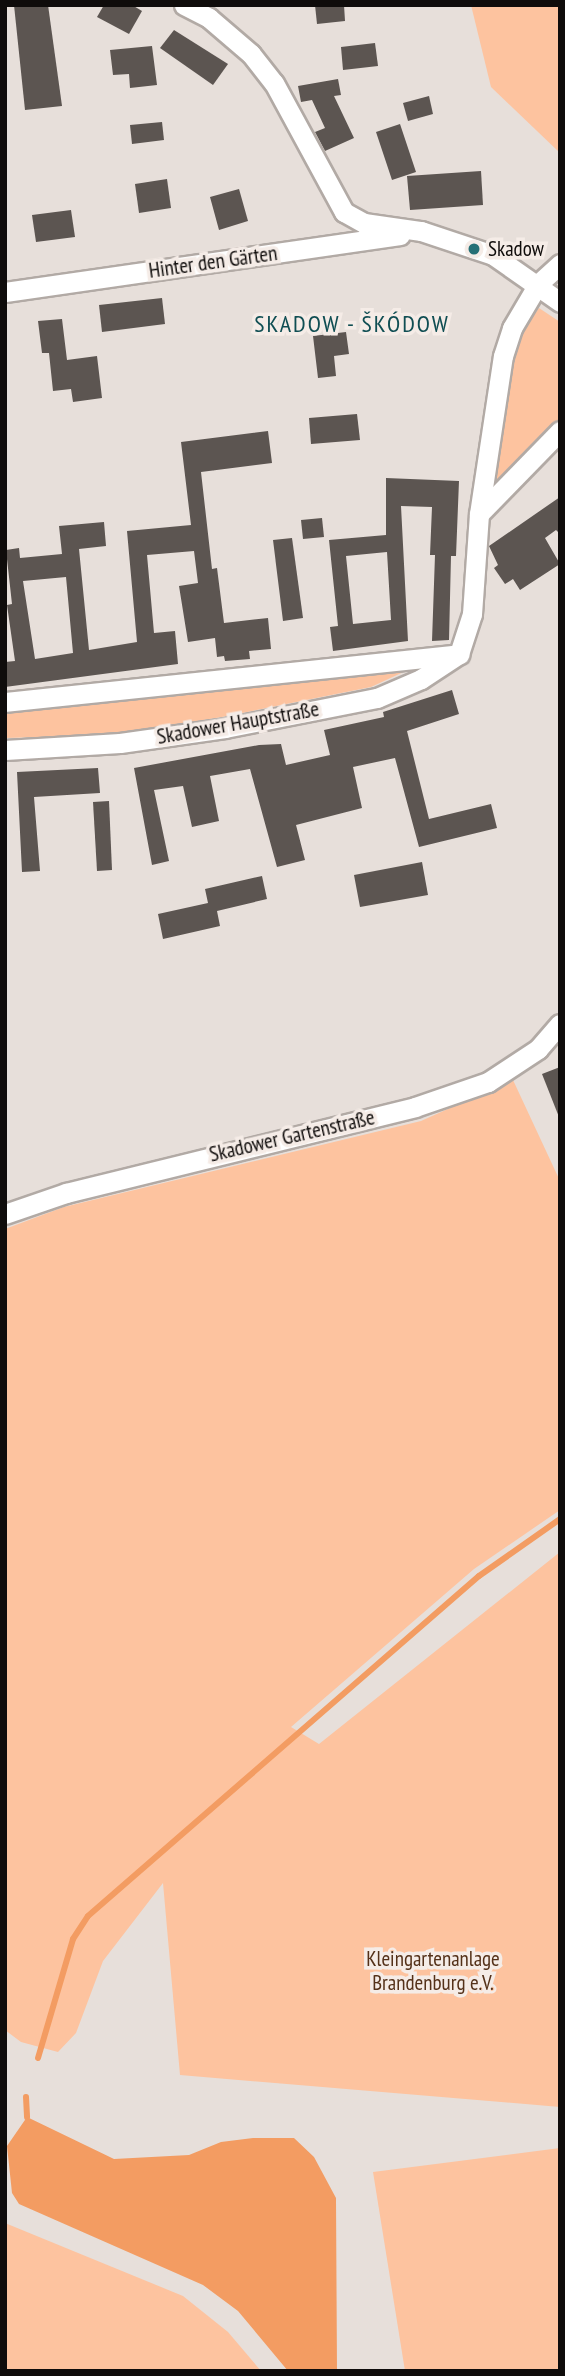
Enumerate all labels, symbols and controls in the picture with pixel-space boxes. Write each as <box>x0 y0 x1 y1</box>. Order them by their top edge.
place label: Skadow <box>488 236 544 262</box>
street label: Hinter den Gärten <box>147 241 279 283</box>
marker: Skadow <box>466 241 482 257</box>
district label: SKADOW - ŠKÓDOW <box>255 310 449 338</box>
street label: Skadower Hauptstraße <box>155 696 321 750</box>
street label: Skadower Gartenstraße <box>207 1105 377 1167</box>
park label: Kleingartenanlage Brandenburg e.V. <box>366 1946 500 1996</box>

